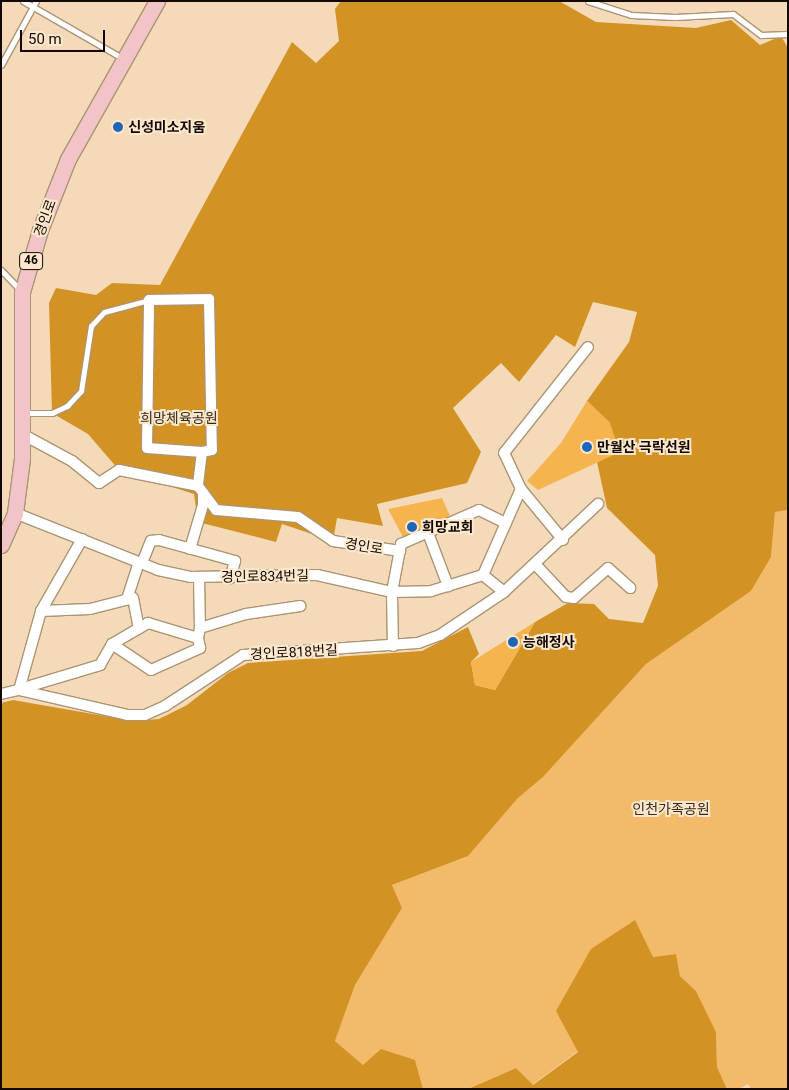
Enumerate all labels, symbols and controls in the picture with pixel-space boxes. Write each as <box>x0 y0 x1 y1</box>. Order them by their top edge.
scale bar <box>22 20 108 52</box>
text: 50 m <box>28 30 62 48</box>
place label: 신성미소지움 <box>128 119 205 135</box>
marker: 신성미소지움 <box>112 121 124 133</box>
street label: 경인로 <box>30 197 60 239</box>
road number: 46 <box>18 252 44 270</box>
park label: 희망체육공원 <box>140 410 218 426</box>
place label: 만월산 극락선원 <box>597 439 691 455</box>
marker: 만월산 극락선원 <box>581 441 593 453</box>
place label: 희망교회 <box>422 519 474 535</box>
marker: 희망교회 <box>406 521 418 533</box>
street label: 경인로 <box>344 535 384 557</box>
street label: 경인로834번길 <box>221 567 309 585</box>
place label: 능해정사 <box>523 634 575 650</box>
marker: 능해정사 <box>507 636 519 648</box>
street label: 경인로818번길 <box>250 641 338 663</box>
park label: 인천가족공원 <box>632 801 710 817</box>

